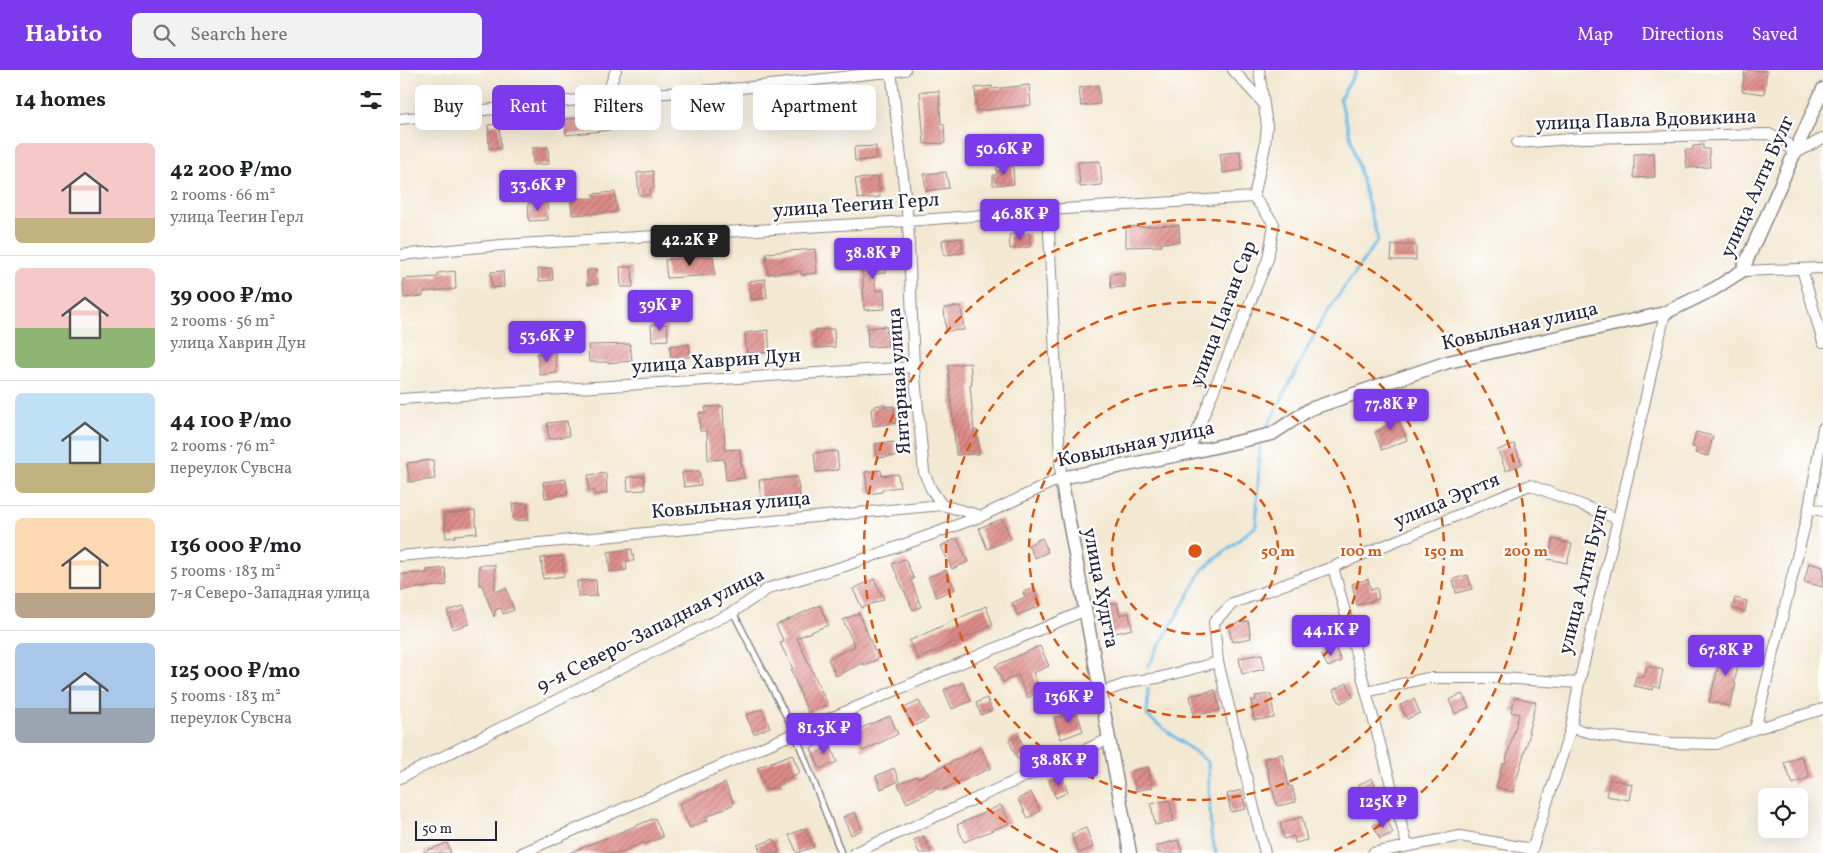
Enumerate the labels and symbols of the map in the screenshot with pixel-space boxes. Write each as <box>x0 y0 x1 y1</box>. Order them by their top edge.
street label: улица Павла Вдовикина <box>1535 103 1757 139</box>
street label: улица Алтн Булг <box>1714 111 1802 263</box>
pin: 50.6K ₽ <box>958 134 1050 176</box>
pin: 33.6K ₽ <box>492 170 584 212</box>
street label: улица Теегин Герл <box>772 186 940 226</box>
pin: 46.8K ₽ <box>974 198 1066 241</box>
pin: 42.2K ₽ <box>644 224 736 267</box>
street label: улица Цаган Сар <box>1183 237 1265 391</box>
pin: 38.8K ₽ <box>827 238 919 280</box>
pin: 39K ₽ <box>625 290 695 332</box>
street label: Ковыльная улица <box>1439 295 1601 359</box>
street label: Янтарная улица <box>881 306 919 456</box>
pin: 53.6K ₽ <box>501 320 593 363</box>
street label: улица Хаврин Дун <box>630 342 802 382</box>
pin: 77.8K ₽ <box>1345 388 1437 431</box>
street label: Ковыльная улица <box>1055 415 1217 475</box>
street label: улица Эргтя <box>1390 466 1504 536</box>
street label: Ковыльная улица <box>650 485 812 527</box>
street label: улица Алтн Булг <box>1552 502 1616 658</box>
street label: улица Худгта <box>1075 525 1125 651</box>
centre of rings <box>1186 542 1204 560</box>
text: 50 m <box>1261 542 1295 563</box>
text: 100 m <box>1340 542 1383 563</box>
text: 150 m <box>1424 542 1464 563</box>
text: 200 m <box>1504 542 1548 563</box>
street label: 9-я Северо-Западная улица <box>532 561 770 701</box>
pin: 44.1K ₽ <box>1285 614 1377 657</box>
pin: 67.8K ₽ <box>1680 634 1772 677</box>
pin: 136K ₽ <box>1028 682 1110 724</box>
pin: 81.3K ₽ <box>778 712 870 755</box>
pin: 38.8K ₽ <box>1013 744 1105 787</box>
pin: 125K ₽ <box>1342 786 1424 829</box>
scale bar <box>415 818 498 841</box>

